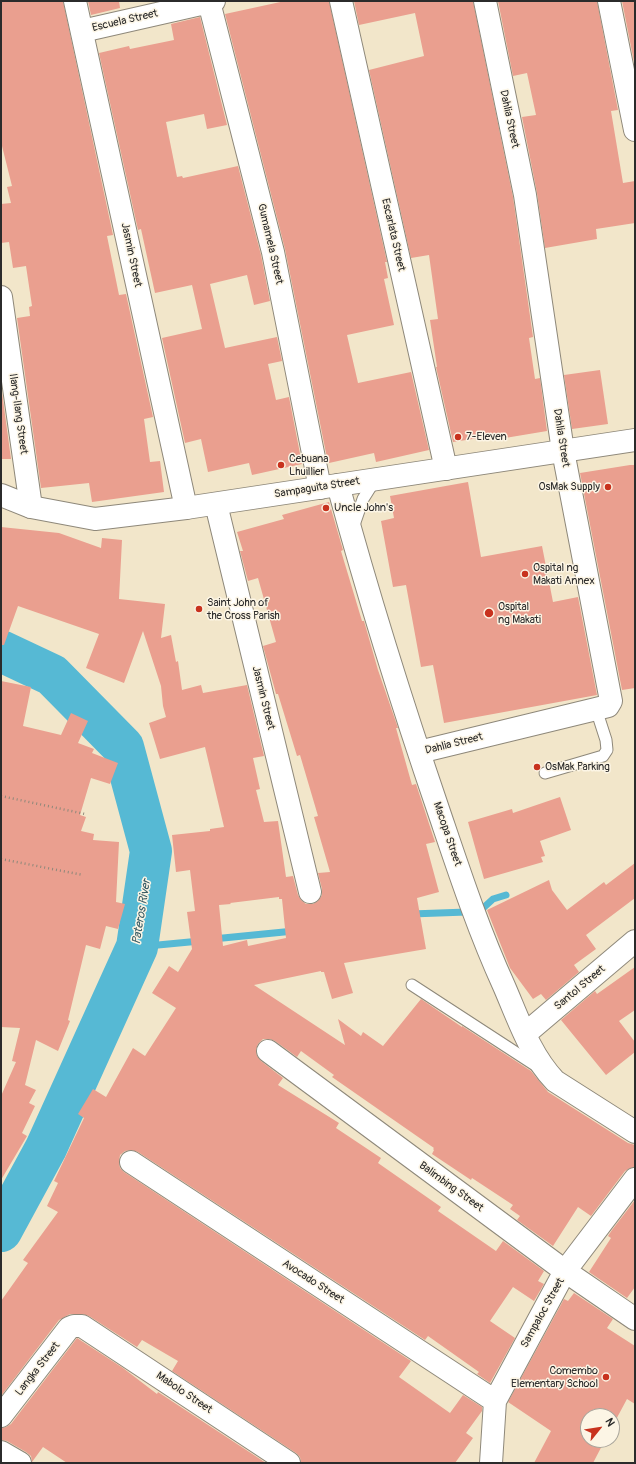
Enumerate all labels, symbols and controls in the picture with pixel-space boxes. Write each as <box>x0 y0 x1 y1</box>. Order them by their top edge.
street label: Escuela Street <box>91 7 159 35</box>
street label: Dahlia Street <box>496 89 522 149</box>
street label: Escarlata Street <box>378 197 408 273</box>
street label: Gumamela Street <box>254 202 286 286</box>
street label: Jasmin Street <box>118 222 144 288</box>
street label: Ilang-Ilang Street <box>6 373 30 455</box>
street label: Dahlia Street <box>550 408 572 468</box>
place label: 7-Eleven <box>466 430 507 444</box>
marker: 7-Eleven <box>453 432 463 442</box>
place label: Cebuana Lhuillier <box>289 452 328 478</box>
marker: Cebuana Lhuillier <box>276 460 286 470</box>
street label: Sampaguita Street <box>273 475 361 501</box>
place label: OsMak Supply <box>538 480 600 494</box>
marker: OsMak Supply <box>603 482 613 492</box>
place label: Uncle John's <box>334 501 393 515</box>
marker: Uncle John's <box>321 503 331 513</box>
place label: Ospital ng Makati Annex <box>533 561 595 587</box>
marker: Ospital ng Makati Annex <box>520 569 530 579</box>
place label: Saint John of the Cross Parish <box>207 596 280 622</box>
place label: Ospital ng Makati <box>498 600 541 626</box>
marker: Saint John of the Cross Parish <box>194 604 204 614</box>
marker: Ospital ng Makati <box>483 607 495 619</box>
street label: Jasmin Street <box>249 665 277 731</box>
street label: Dahlia Street <box>424 730 484 758</box>
place label: OsMak Parking <box>545 760 610 774</box>
marker: OsMak Parking <box>532 762 542 772</box>
street label: Macopa Street <box>430 800 464 868</box>
water label: Pateros River <box>130 878 154 946</box>
street label: Santol Street <box>552 963 608 1013</box>
street label: Balimbing Street <box>416 1159 486 1215</box>
street label: Avocado Street <box>279 1257 347 1307</box>
street label: Sampaloc Street <box>518 1276 568 1350</box>
street label: Langka Street <box>13 1339 63 1399</box>
place label: Comembo Elementary School <box>511 1364 598 1390</box>
street label: Mabolo Street <box>153 1369 215 1417</box>
marker: Comembo Elementary School <box>601 1372 611 1382</box>
north arrow <box>580 1408 620 1448</box>
text: N <box>602 1416 617 1429</box>

